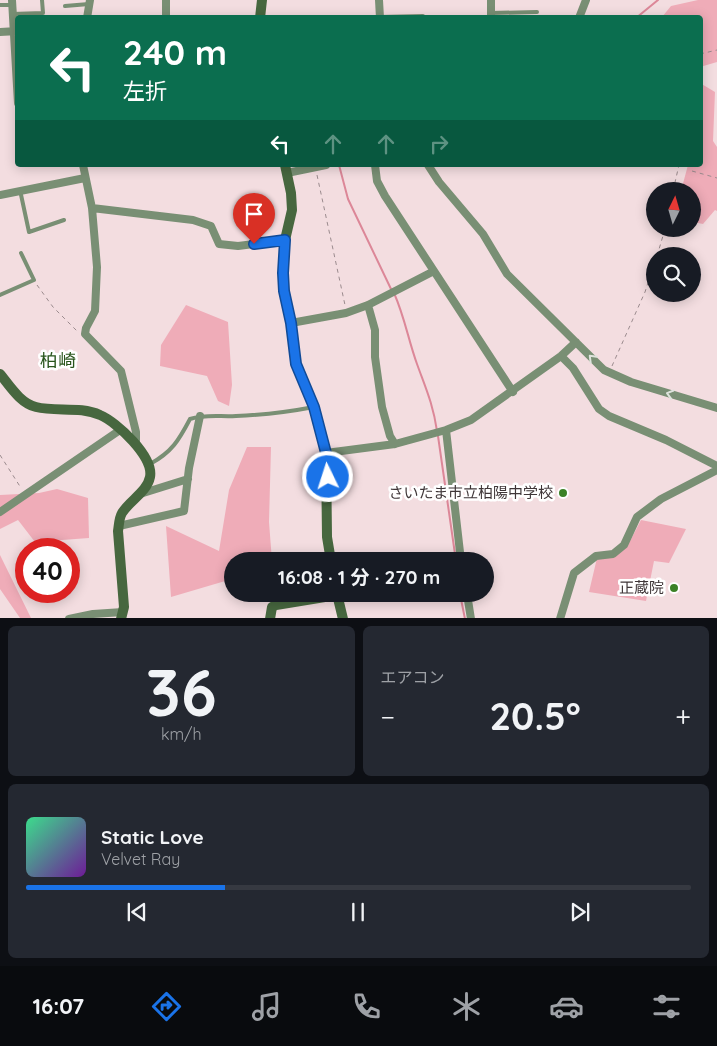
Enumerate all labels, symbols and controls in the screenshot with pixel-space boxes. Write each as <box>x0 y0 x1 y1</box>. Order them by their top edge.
text: 240 m <box>123 30 227 74</box>
icon: left <box>40 35 105 100</box>
text: 左折 <box>123 77 167 105</box>
icon: left <box>266 130 294 158</box>
icon: ahead <box>319 130 347 158</box>
icon: ahead <box>372 130 400 158</box>
icon: right <box>425 130 453 158</box>
north arrow <box>646 182 701 238</box>
map controls <box>646 182 701 302</box>
pin <box>233 193 275 244</box>
icon: arrive <box>240 200 268 228</box>
button: search <box>646 247 701 302</box>
district label: 柏崎 <box>40 349 76 372</box>
one-way arrow <box>589 355 598 364</box>
one-way arrow <box>667 390 675 400</box>
position arrow <box>301 450 353 502</box>
place label: さいたま市立柏陽中学校 <box>388 483 553 502</box>
marker: さいたま市立柏陽中学校 <box>557 487 569 499</box>
speed limit sign: 40 <box>15 538 80 603</box>
text: 16:08 · 1 分 · 270 m <box>278 565 440 589</box>
place label: 正蔵院 <box>619 578 664 597</box>
marker: 正蔵院 <box>668 582 680 594</box>
text: 36 <box>146 651 217 732</box>
text: エアコン <box>381 667 445 687</box>
text: 20.5° <box>490 692 581 740</box>
text: − <box>381 699 395 734</box>
text: + <box>675 699 691 734</box>
text: km/h <box>161 724 202 744</box>
text: Static Love <box>101 825 204 849</box>
text: Velvet Ray <box>101 849 180 869</box>
icon: previous <box>123 898 151 926</box>
icon: pause <box>344 898 372 926</box>
icon: next <box>566 898 594 926</box>
icon: directions <box>149 989 184 1024</box>
icon: music <box>249 989 284 1024</box>
icon: phone <box>349 989 384 1024</box>
icon: climate <box>449 989 484 1024</box>
icon: car <box>549 989 584 1024</box>
icon: filters <box>649 989 684 1024</box>
text: 16:07 <box>33 992 84 1020</box>

